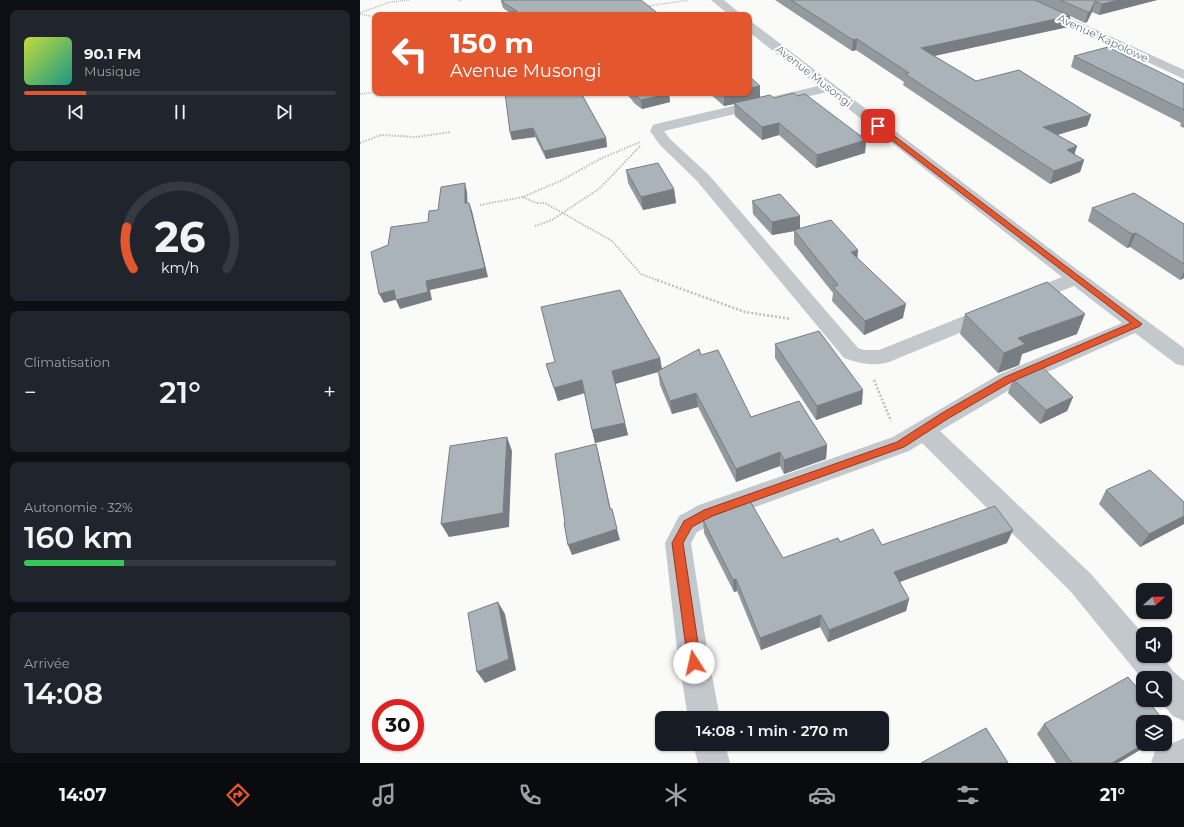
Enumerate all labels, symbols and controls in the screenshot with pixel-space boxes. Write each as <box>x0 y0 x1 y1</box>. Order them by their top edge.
street label: Avenue Kapolowe <box>1055 11 1151 65</box>
text: 150 m <box>450 26 534 60</box>
icon: left <box>384 28 436 80</box>
street label: Avenue Musongi <box>773 42 855 110</box>
text: 90.1 FM <box>84 44 141 63</box>
text: Avenue Musongi <box>450 60 601 82</box>
text: Musique <box>84 63 140 79</box>
icon: previous <box>65 101 87 123</box>
icon: pause <box>169 101 191 123</box>
icon: next <box>273 101 295 123</box>
pin <box>861 109 895 143</box>
icon: arrive <box>867 115 889 137</box>
text: 26 <box>154 212 206 262</box>
text: km/h <box>161 258 199 276</box>
text: Climatisation <box>24 354 110 370</box>
text: 21° <box>159 374 201 411</box>
text: − <box>24 379 37 406</box>
text: + <box>323 379 336 406</box>
text: Autonomie · 32% <box>24 499 133 515</box>
text: 160 km <box>24 519 133 556</box>
north arrow <box>1136 583 1172 619</box>
map controls <box>1136 583 1172 751</box>
button: sound <box>1136 627 1172 663</box>
position arrow <box>673 642 715 684</box>
text: Arrivée <box>24 655 70 671</box>
button: search <box>1136 671 1172 707</box>
text: 14:08 <box>24 675 103 712</box>
speed limit sign: 30 <box>372 699 424 751</box>
button: layers <box>1136 715 1172 751</box>
text: 14:08 · 1 min · 270 m <box>696 721 848 740</box>
icon: directions <box>224 781 252 809</box>
icon: music <box>370 781 398 809</box>
icon: phone <box>516 781 544 809</box>
icon: climate <box>662 781 690 809</box>
icon: car <box>808 781 836 809</box>
icon: filters <box>954 781 982 809</box>
text: 14:07 <box>59 784 107 806</box>
text: 21° <box>1100 784 1125 806</box>

